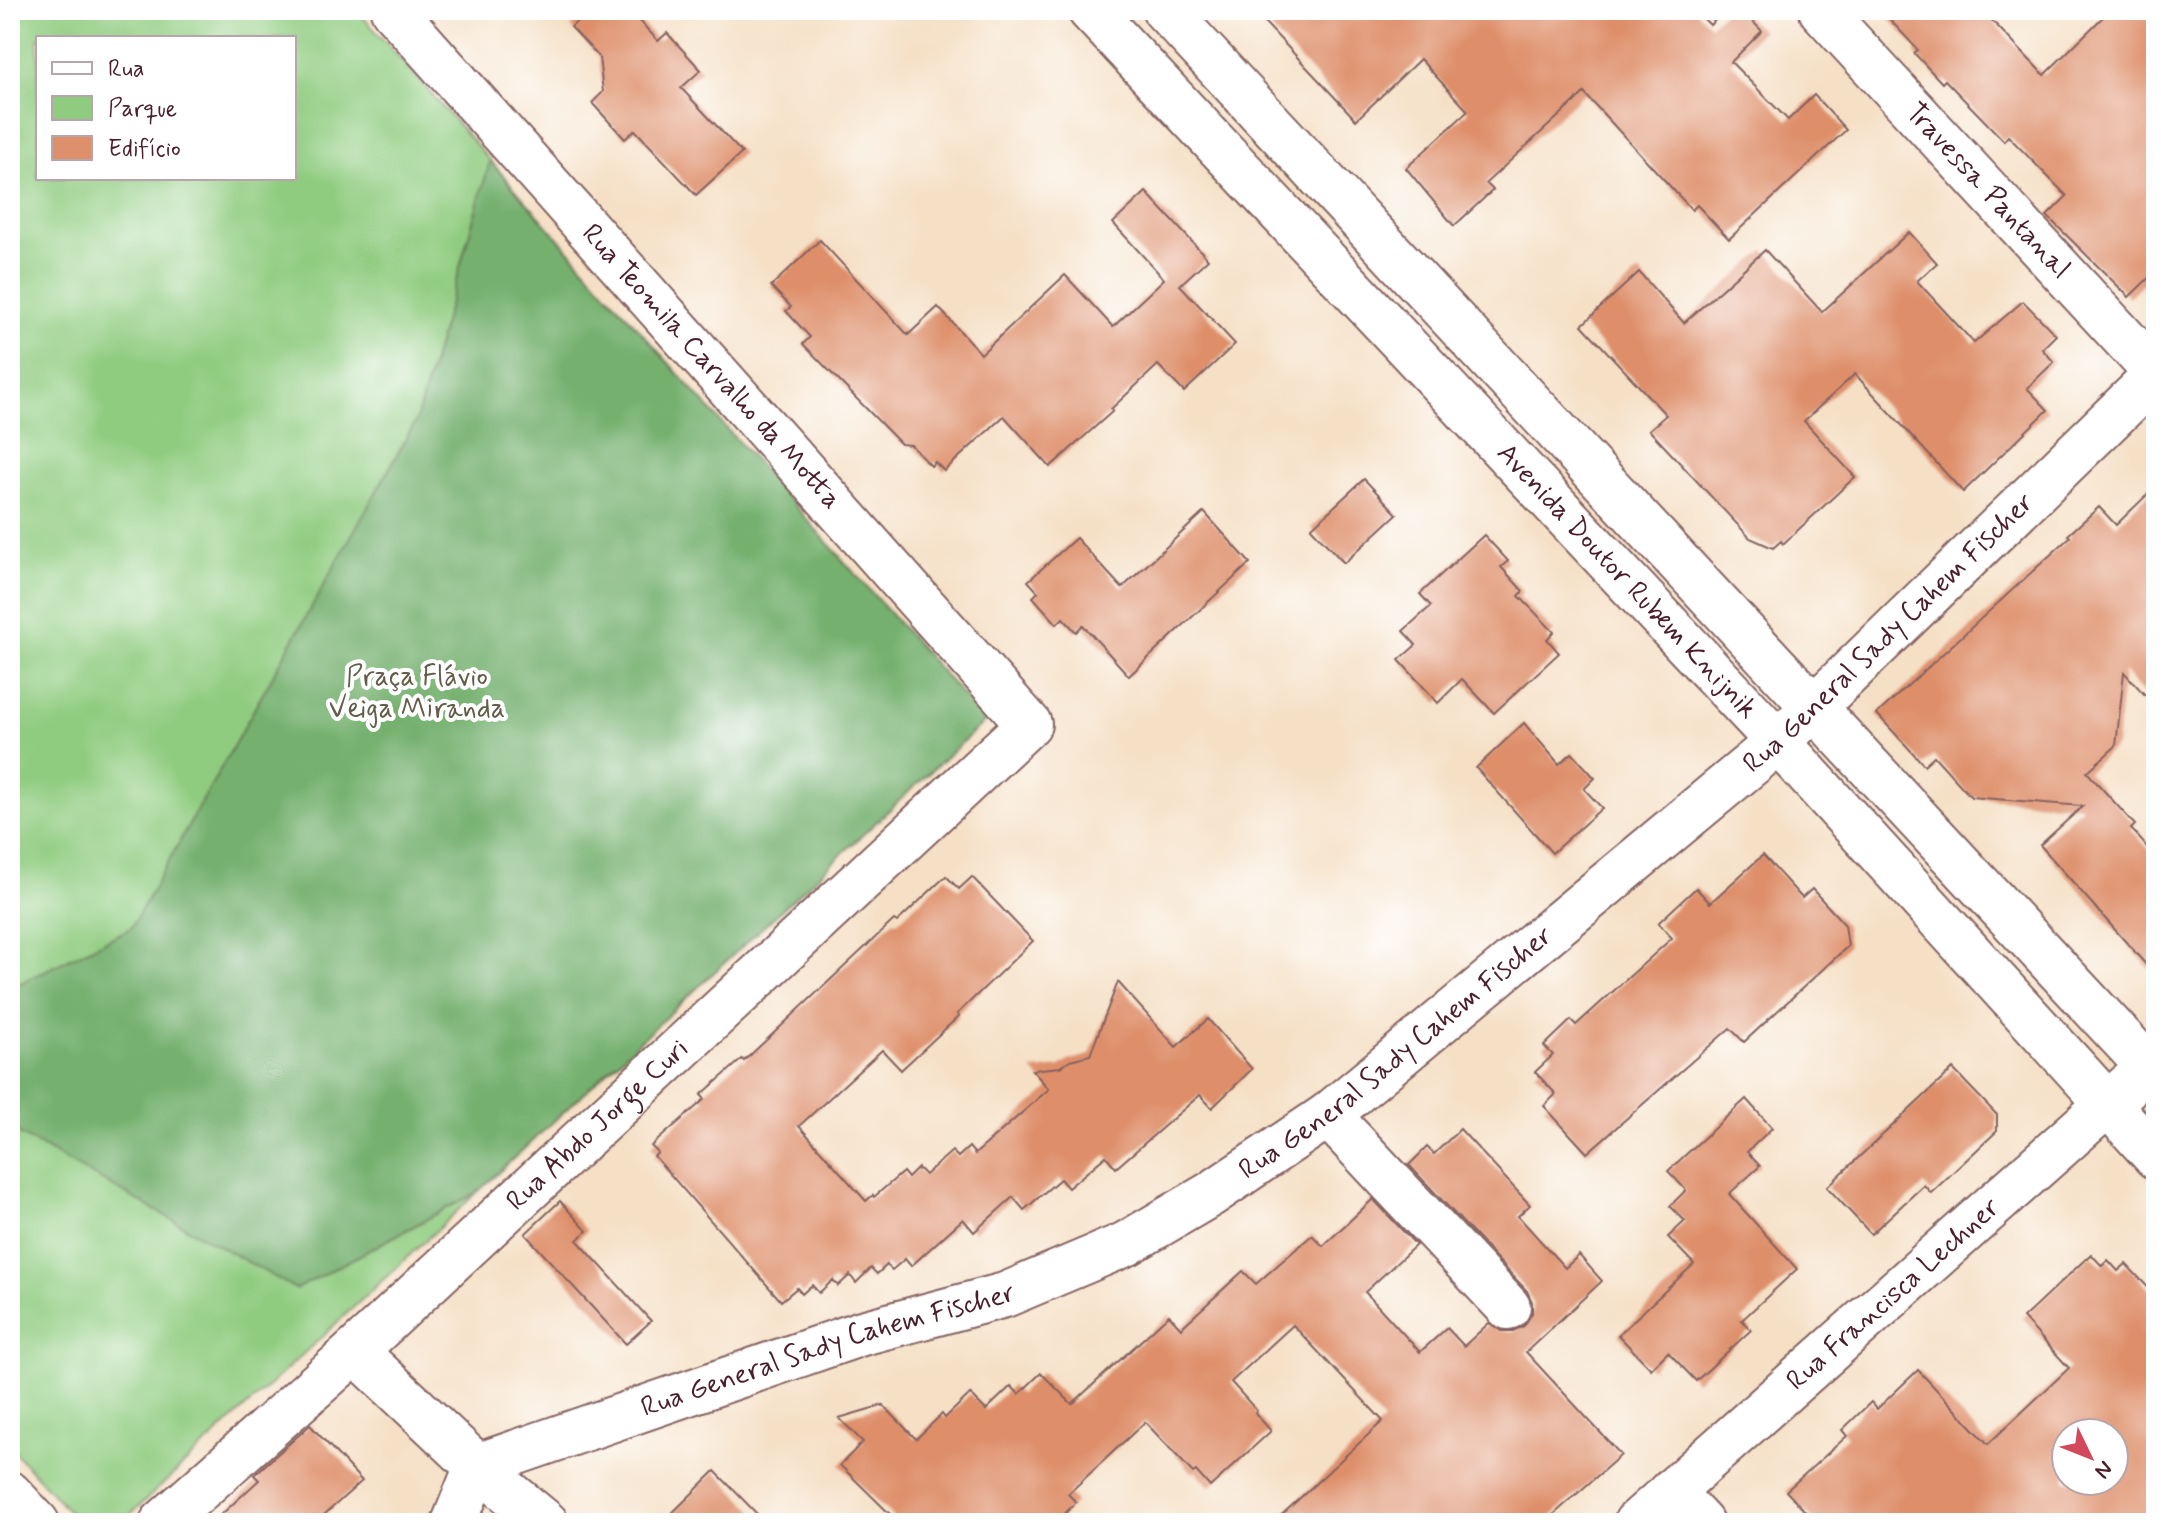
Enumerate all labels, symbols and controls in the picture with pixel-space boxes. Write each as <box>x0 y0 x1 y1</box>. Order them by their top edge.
legend <box>36 36 296 180</box>
text: Rua <box>108 54 145 85</box>
text: Parque <box>108 94 177 125</box>
street label: Travessa Pantanal <box>1897 95 2079 287</box>
text: Edifício <box>108 134 181 165</box>
street label: Rua Teomila Carvalho da Motta <box>573 216 849 518</box>
street label: Avenida Doutor Rubem Knijnik <box>1488 435 1766 727</box>
street label: Rua General Sady Cahem Fischer <box>1735 485 2042 782</box>
park label: Praça Flávio Veiga Miranda <box>329 659 505 728</box>
street label: Rua General Sady Cahem Fischer <box>1232 918 1561 1188</box>
street label: Rua Abdo Jorge Curi <box>498 1031 697 1219</box>
street label: Rua Francisca Lechner <box>1779 1190 2008 1399</box>
street label: Rua General Sady Cahem Fischer <box>636 1274 1021 1426</box>
north arrow <box>2050 1417 2130 1497</box>
text: N <box>2088 1454 2118 1484</box>

